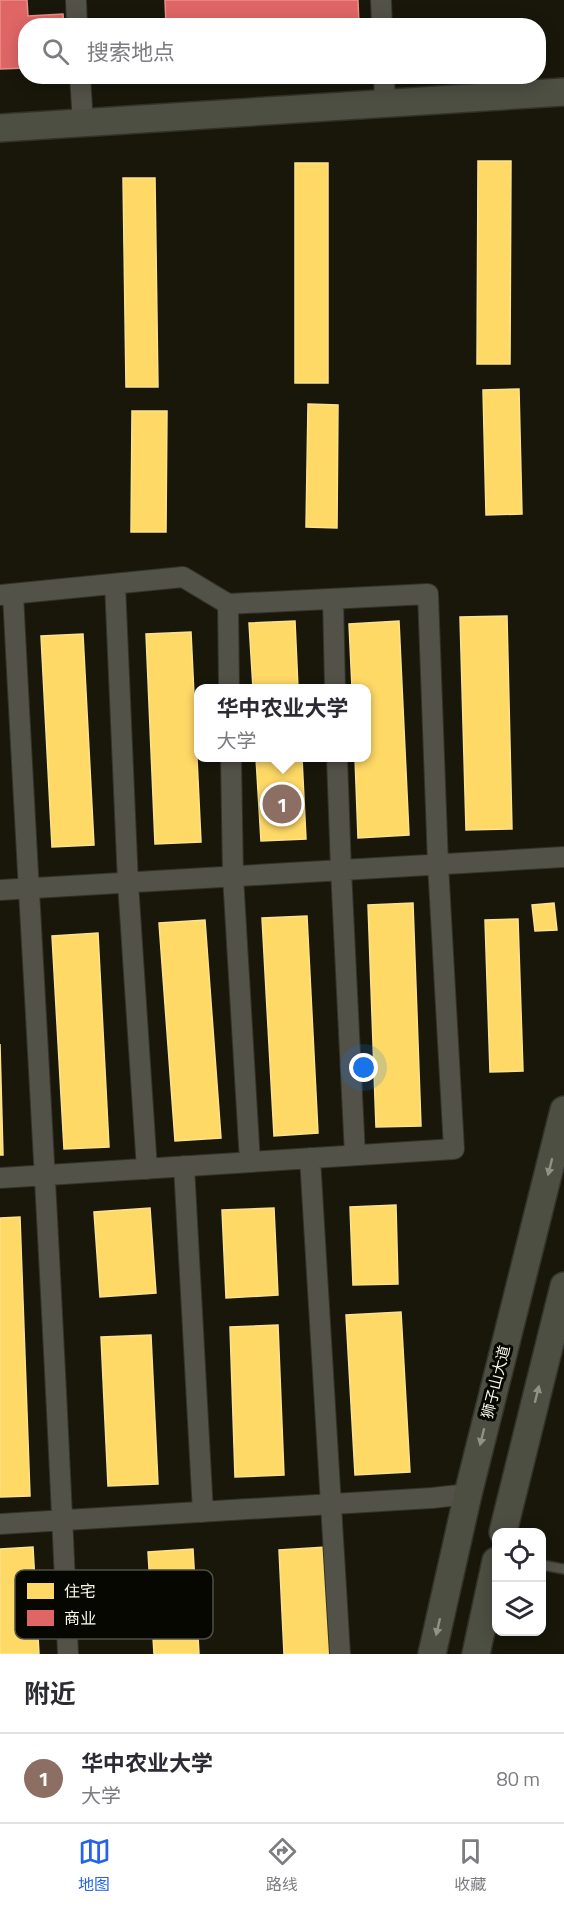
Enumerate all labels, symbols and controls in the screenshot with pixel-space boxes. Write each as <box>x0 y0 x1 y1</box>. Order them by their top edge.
search box <box>18 18 546 84</box>
icon: search <box>39 35 72 68</box>
text: 搜索地点 <box>87 35 175 69</box>
popup <box>194 684 371 762</box>
text: 华中农业大学 <box>216 691 349 725</box>
text: 大学 <box>216 725 256 756</box>
pin: 1 <box>262 782 302 826</box>
your location <box>349 1053 378 1082</box>
one-way arrow <box>544 1158 554 1176</box>
street label: 狮子山大道 <box>475 1343 516 1421</box>
one-way arrow <box>532 1385 542 1403</box>
one-way arrow <box>476 1428 486 1447</box>
map controls <box>492 1528 546 1636</box>
button: locate <box>492 1528 546 1582</box>
legend <box>15 1570 213 1639</box>
text: 住宅 <box>64 1579 96 1603</box>
button: layers <box>492 1582 546 1636</box>
text: 商业 <box>64 1606 96 1630</box>
one-way arrow <box>432 1618 442 1636</box>
text: 附近 <box>24 1674 76 1713</box>
text: 华中农业大学 <box>81 1746 213 1780</box>
text: 1 <box>38 1763 49 1794</box>
text: 80 m <box>496 1763 540 1794</box>
text: 大学 <box>81 1780 121 1811</box>
tab: 地图 <box>78 1835 111 1896</box>
tab: 路线 <box>266 1835 299 1896</box>
tab: 收藏 <box>454 1835 487 1896</box>

